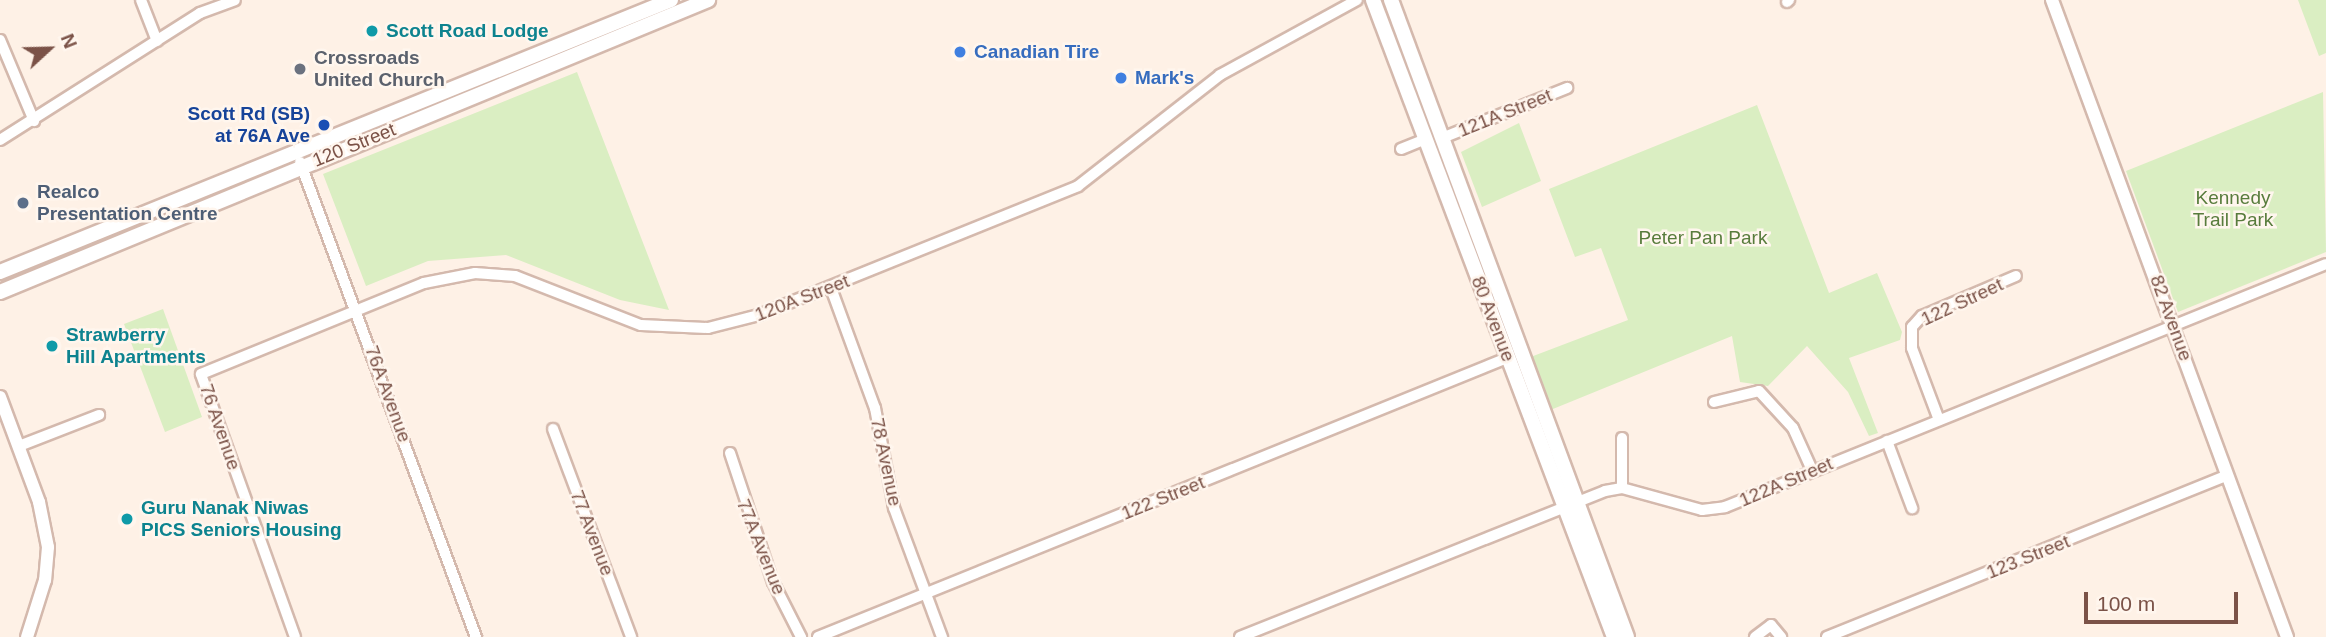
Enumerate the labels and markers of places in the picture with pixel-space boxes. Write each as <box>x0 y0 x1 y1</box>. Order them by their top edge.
place label: Scott Road Lodge <box>386 20 549 42</box>
marker: Scott Road Lodge <box>364 23 380 39</box>
place label: Canadian Tire <box>974 41 1099 63</box>
marker: Canadian Tire <box>952 44 968 60</box>
place label: Crossroads United Church <box>314 47 445 91</box>
marker: Crossroads United Church <box>292 61 308 77</box>
place label: Mark's <box>1135 67 1194 89</box>
marker: Mark's <box>1113 70 1129 86</box>
place label: Scott Rd (SB) at 76A Ave <box>188 103 310 147</box>
marker: Scott Rd (SB) at 76A Ave <box>316 117 332 133</box>
place label: Realco Presentation Centre <box>37 181 218 225</box>
marker: Realco Presentation Centre <box>15 195 31 211</box>
place label: Strawberry Hill Apartments <box>66 324 206 368</box>
marker: Strawberry Hill Apartments <box>44 338 60 354</box>
place label: Guru Nanak Niwas PICS Seniors Housing <box>141 497 342 541</box>
marker: Guru Nanak Niwas PICS Seniors Housing <box>119 511 135 527</box>

